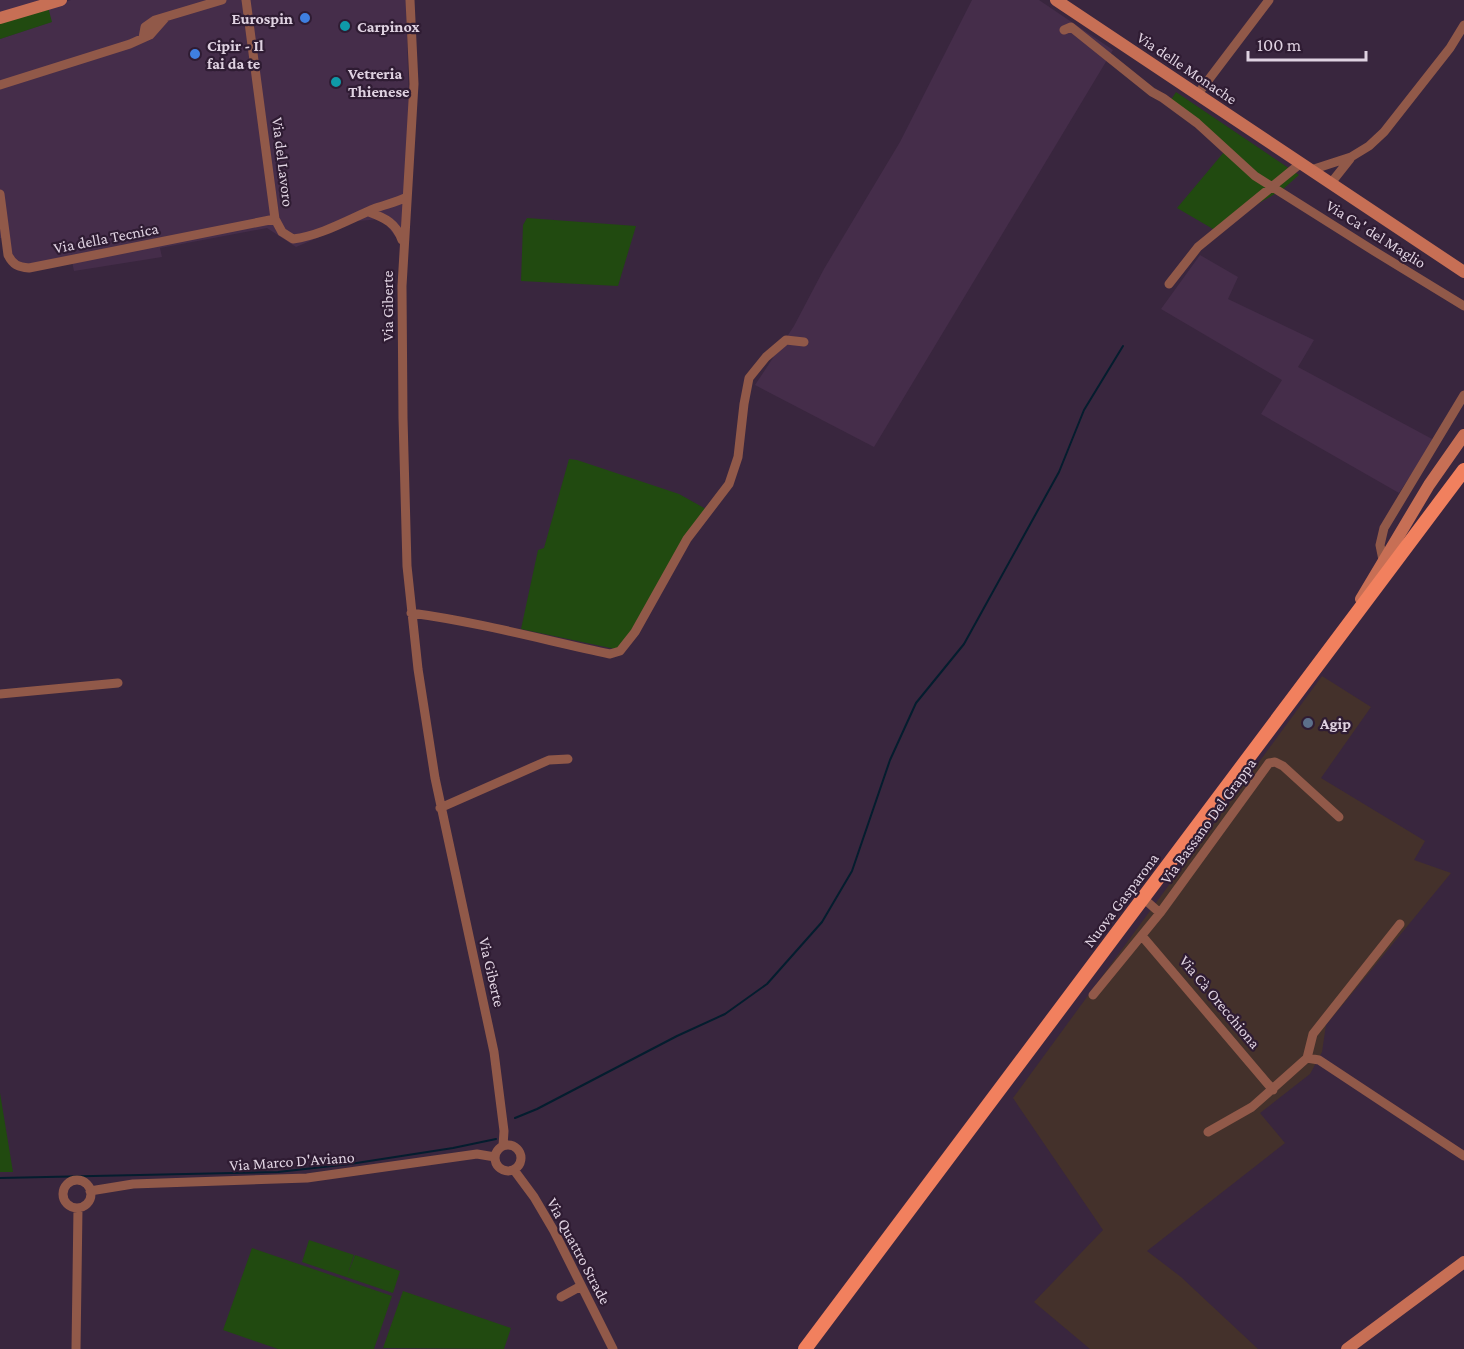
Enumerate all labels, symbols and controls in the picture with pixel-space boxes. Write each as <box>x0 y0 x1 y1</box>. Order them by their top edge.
place label: Eurospin <box>232 10 293 27</box>
marker: Eurospin <box>298 11 312 25</box>
place label: Carpinox <box>357 18 421 35</box>
marker: Carpinox <box>338 19 352 33</box>
scale bar <box>1248 24 1366 62</box>
street label: Via delle Monache <box>1134 28 1240 108</box>
text: 100 m <box>1257 35 1302 55</box>
place label: Cipir - Il fai da te <box>207 37 264 72</box>
marker: Cipir - Il fai da te <box>188 47 202 61</box>
place label: Vetreria Thienese <box>347 65 410 100</box>
marker: Vetreria Thienese <box>329 75 343 89</box>
street label: Via del Lavoro <box>269 116 297 208</box>
street label: Via Ca' del Maglio <box>1323 197 1429 272</box>
street label: Via della Tecnica <box>52 219 160 256</box>
street label: Via Giberte <box>379 271 396 341</box>
place label: Agip <box>1319 715 1351 732</box>
marker: Agip <box>1301 716 1315 730</box>
street label: Via Bassano Del Grappa <box>1157 754 1260 888</box>
street label: Nuova Gasparona <box>1080 849 1163 951</box>
street label: Via Giberte <box>476 936 508 1008</box>
street label: Via Cà Orecchiona <box>1176 952 1264 1052</box>
street label: Via Marco D'Aviano <box>229 1148 355 1174</box>
street label: Via Quattro Strade <box>544 1195 614 1307</box>

